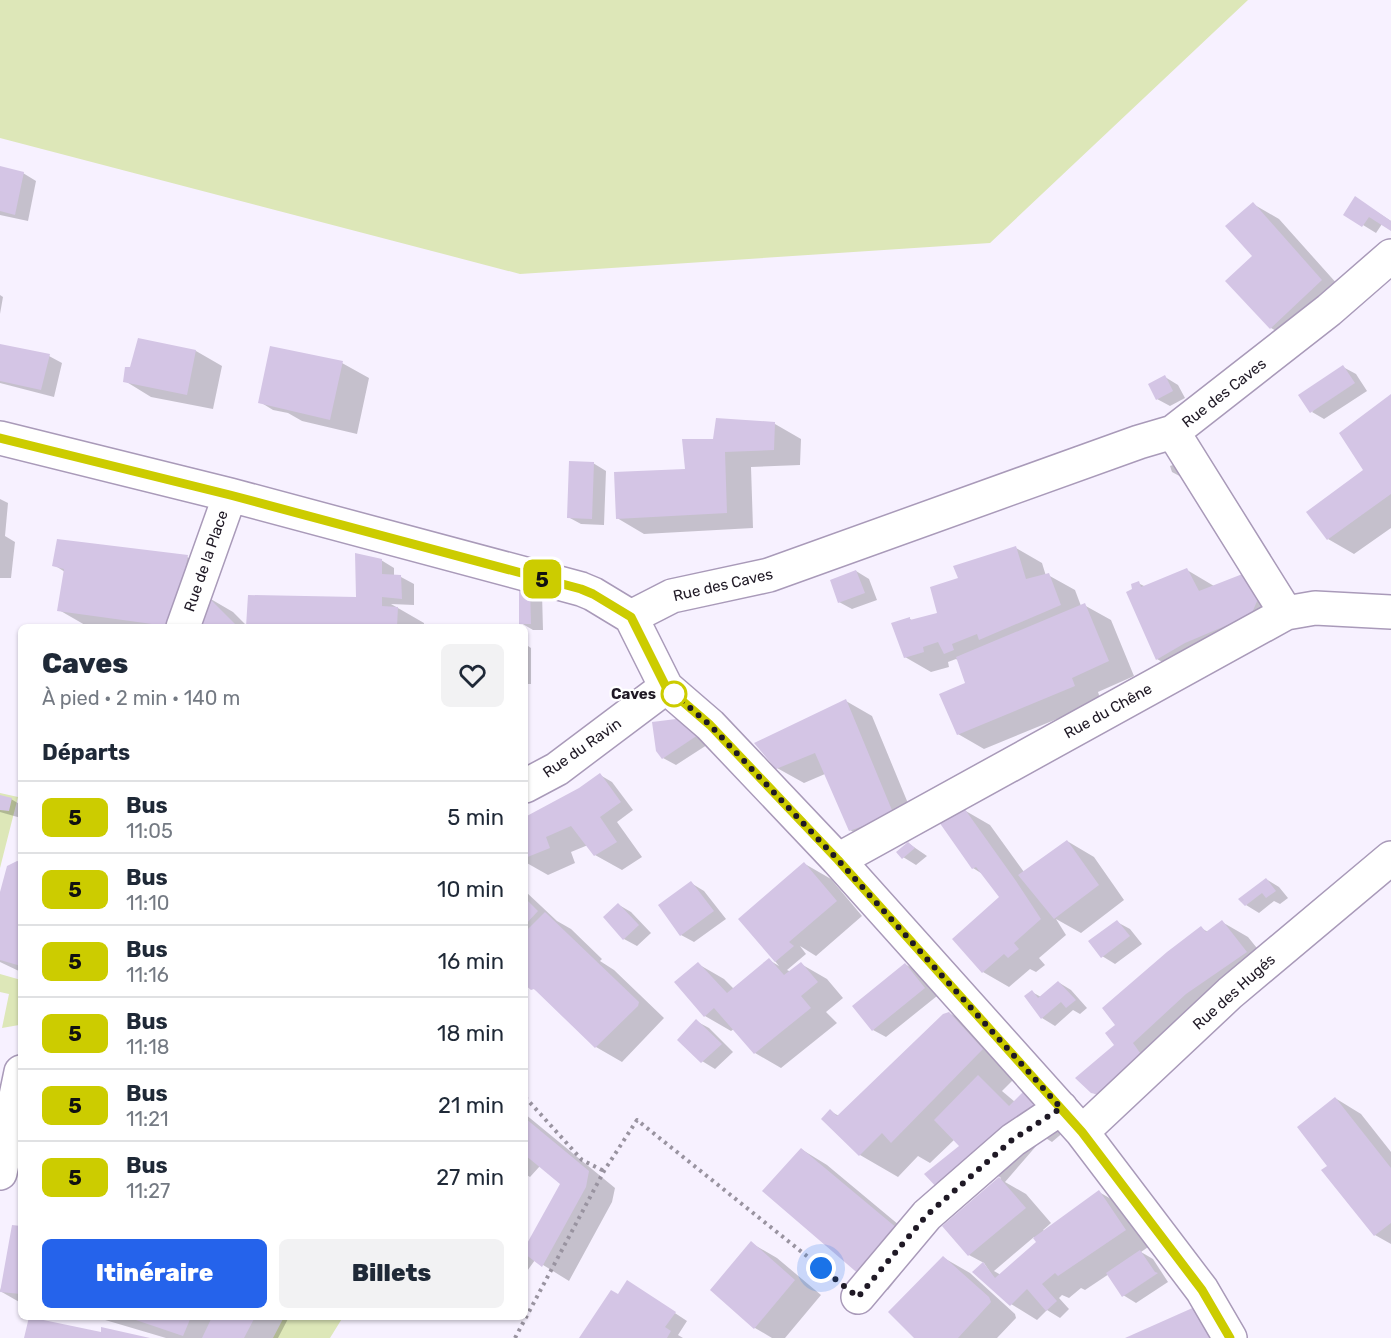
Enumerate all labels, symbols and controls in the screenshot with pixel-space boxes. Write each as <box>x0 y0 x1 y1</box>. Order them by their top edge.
street label: Rue des Caves <box>1178 354 1270 431</box>
street label: Rue de la Place <box>180 508 232 614</box>
line badge: 5 <box>522 560 562 598</box>
street label: Rue des Caves <box>671 565 775 605</box>
text: 5 <box>535 567 549 592</box>
button: heart <box>441 644 504 707</box>
text: Caves <box>42 647 128 680</box>
street label: Rue du Chêne <box>1061 679 1155 743</box>
marker: Caves <box>661 681 687 707</box>
place label: Caves <box>611 685 656 703</box>
text: À pied · 2 min · 140 m <box>42 686 240 710</box>
street label: Rue du Ravin <box>539 714 625 782</box>
text: Départs <box>42 739 130 766</box>
text: Bus <box>126 792 168 819</box>
text: 5 min <box>447 804 504 831</box>
text: 5 <box>68 805 82 830</box>
text: 11:05 <box>126 819 173 843</box>
text: Bus <box>126 864 168 891</box>
text: 10 min <box>437 876 504 903</box>
text: 5 <box>68 877 82 902</box>
text: 11:10 <box>126 891 170 915</box>
text: Bus <box>126 936 168 963</box>
text: 16 min <box>438 948 504 975</box>
text: 5 <box>68 949 82 974</box>
street label: Rue des Hugés <box>1189 950 1279 1034</box>
text: 11:16 <box>126 963 169 987</box>
text: Bus <box>126 1008 168 1035</box>
text: 18 min <box>437 1020 504 1047</box>
text: 5 <box>68 1021 82 1046</box>
text: 11:18 <box>126 1035 170 1059</box>
text: Bus <box>126 1080 168 1107</box>
text: 21 min <box>438 1092 504 1119</box>
text: 5 <box>68 1093 82 1118</box>
text: 11:21 <box>126 1107 169 1131</box>
text: Bus <box>126 1152 168 1179</box>
text: 27 min <box>436 1164 504 1191</box>
text: 5 <box>68 1165 82 1190</box>
text: 11:27 <box>126 1179 170 1203</box>
button: Itinéraire <box>42 1239 267 1308</box>
button: Billets <box>279 1239 504 1308</box>
your location <box>806 1253 836 1283</box>

